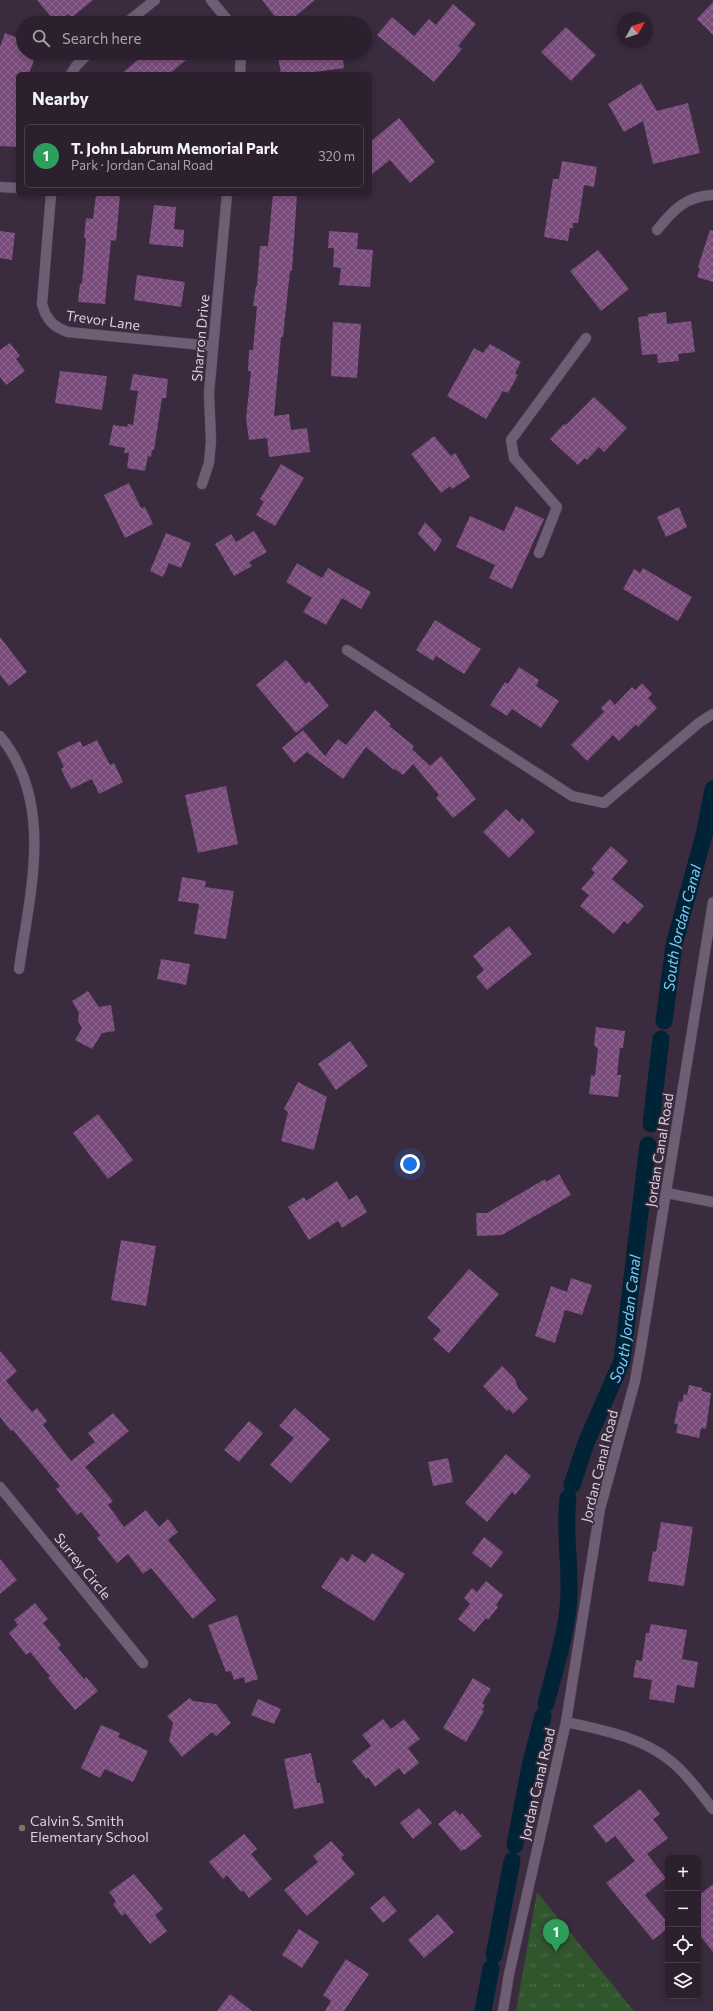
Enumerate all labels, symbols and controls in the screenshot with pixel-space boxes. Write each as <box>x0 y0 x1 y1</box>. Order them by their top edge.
north arrow <box>617 12 653 48</box>
search box <box>16 16 372 60</box>
icon: search <box>30 27 52 49</box>
text: Search here <box>62 29 141 47</box>
text: Nearby <box>32 88 89 109</box>
text: T. John Labrum Memorial Park <box>71 139 279 157</box>
text: 1 <box>43 148 49 164</box>
text: 320 m <box>318 148 355 164</box>
text: Park · Jordan Canal Road <box>71 157 213 173</box>
street label: Sharron Drive <box>188 294 212 382</box>
street label: Trevor Lane <box>65 306 141 334</box>
water label: South Jordan Canal <box>659 861 705 992</box>
street label: Jordan Canal Road <box>642 1092 676 1208</box>
your location <box>400 1154 420 1174</box>
water label: South Jordan Canal <box>605 1253 644 1385</box>
street label: Jordan Canal Road <box>577 1408 621 1524</box>
street label: Surrey Circle <box>51 1529 115 1603</box>
street label: Jordan Canal Road <box>516 1726 558 1842</box>
place label: Calvin S. Smith Elementary School <box>30 1812 149 1845</box>
marker: Calvin S. Smith Elementary School <box>17 1823 27 1833</box>
map controls <box>665 1855 701 1999</box>
button: + <box>665 1855 701 1891</box>
button: − <box>665 1891 701 1927</box>
pin: 1 <box>543 1919 569 1952</box>
button: locate <box>665 1927 701 1963</box>
button: layers <box>665 1963 701 1999</box>

